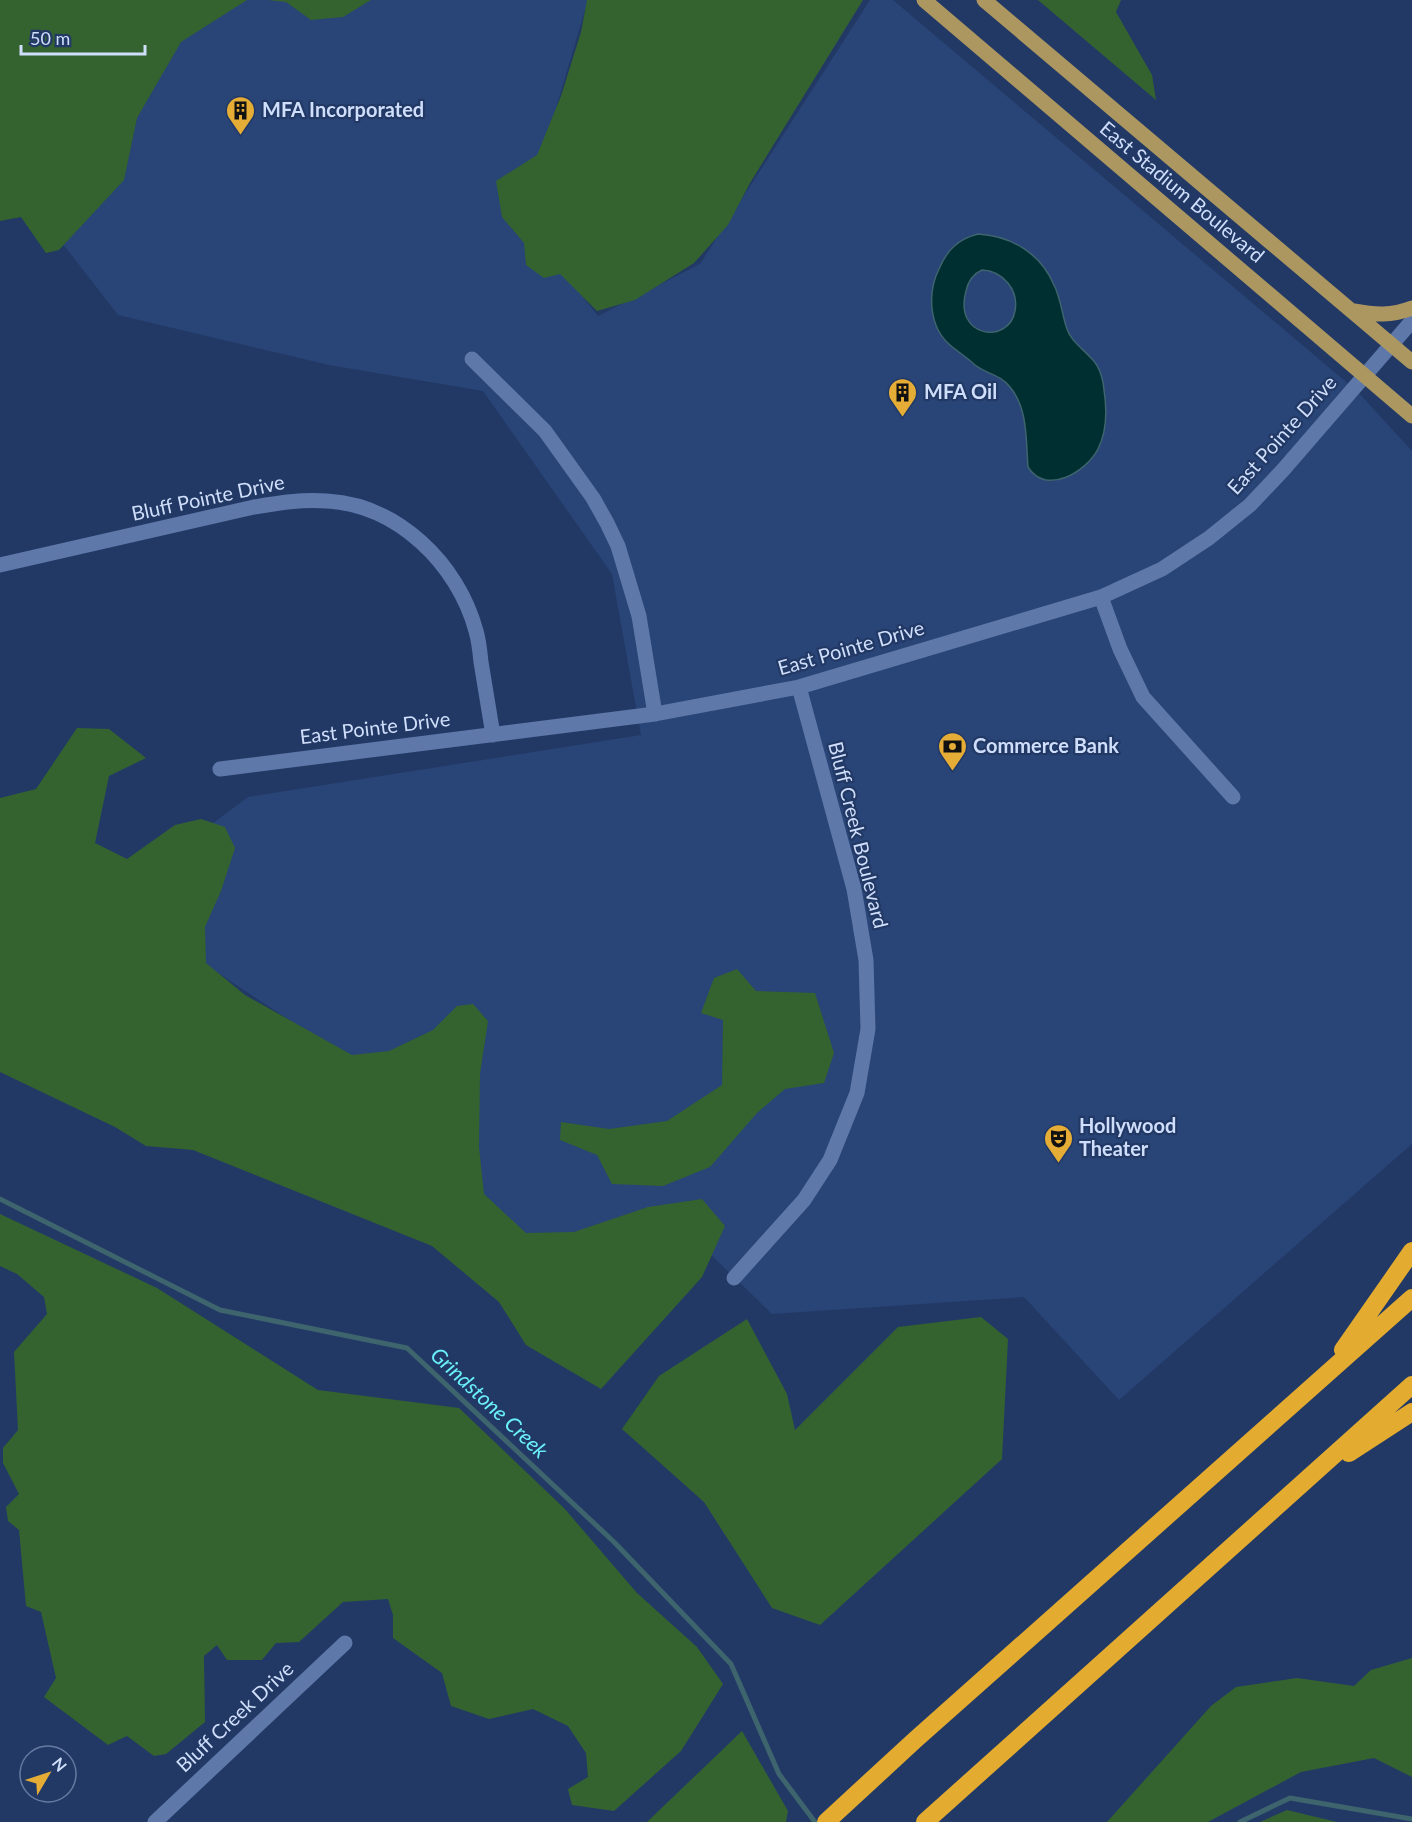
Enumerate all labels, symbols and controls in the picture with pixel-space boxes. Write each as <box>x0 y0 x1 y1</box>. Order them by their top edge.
scale bar <box>21 18 146 56</box>
text: 50 m <box>30 27 70 49</box>
building icon: MFA Incorporated <box>225 94 257 136</box>
place label: MFA Incorporated <box>262 97 424 121</box>
street label: East Stadium Boulevard <box>1096 116 1270 267</box>
street label: East Pointe Drive <box>1222 370 1341 499</box>
building icon: MFA Oil <box>887 376 919 418</box>
place label: MFA Oil <box>924 379 997 403</box>
street label: Bluff Pointe Drive <box>129 469 286 525</box>
street label: East Pointe Drive <box>775 615 927 679</box>
street label: East Pointe Drive <box>298 706 452 748</box>
bank icon: Commerce Bank <box>936 730 968 772</box>
place label: Commerce Bank <box>973 733 1119 757</box>
street label: Bluff Creek Boulevard <box>824 739 894 931</box>
place label: Hollywood Theater <box>1079 1113 1176 1160</box>
theatre icon: Hollywood Theater <box>1042 1122 1074 1164</box>
water label: Grindstone Creek <box>426 1341 554 1463</box>
street label: Bluff Creek Drive <box>171 1656 298 1777</box>
north arrow <box>18 1744 78 1804</box>
text: N <box>49 1753 71 1775</box>

